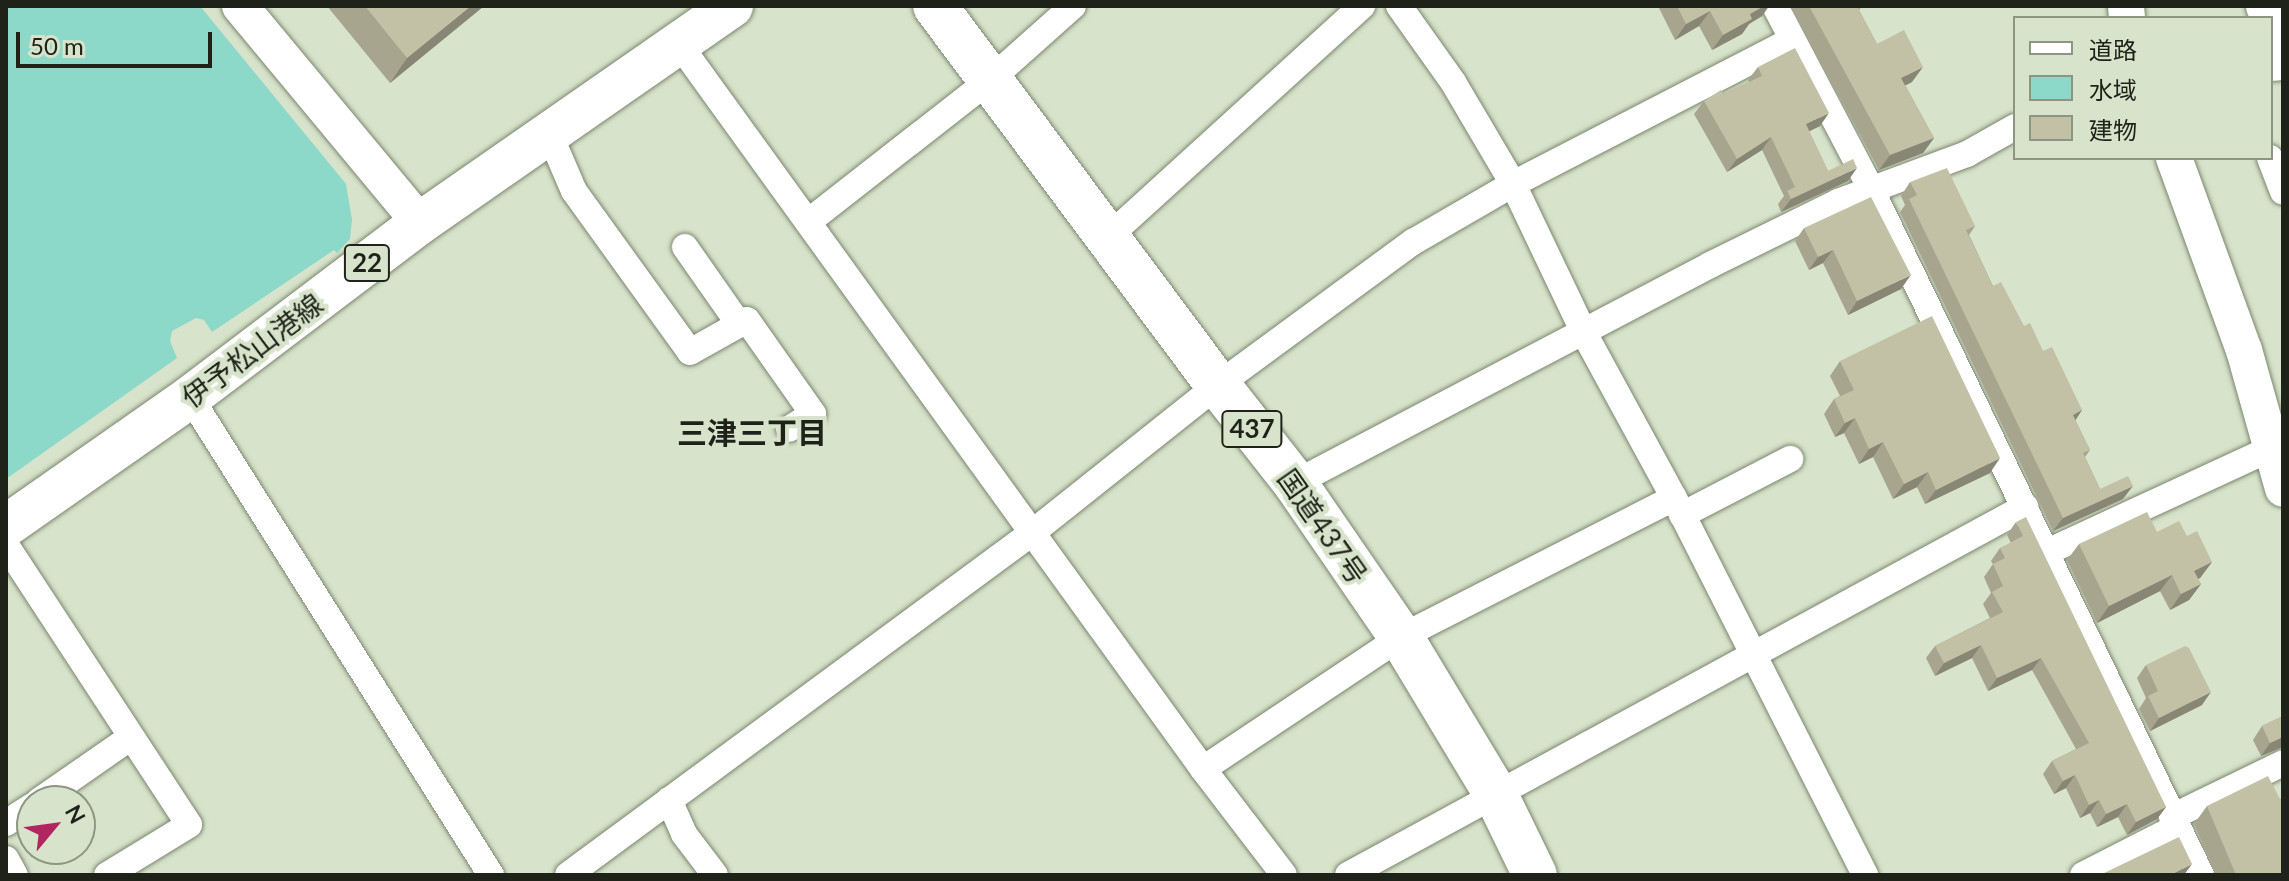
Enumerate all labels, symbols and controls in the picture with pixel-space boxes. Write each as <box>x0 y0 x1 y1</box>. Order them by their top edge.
scale bar <box>20 16 216 66</box>
legend <box>2013 16 2273 160</box>
text: 50 m <box>30 31 84 60</box>
text: 道路 <box>2089 35 2137 64</box>
text: 水域 <box>2089 75 2137 104</box>
text: 建物 <box>2089 115 2137 144</box>
road number: 22 <box>343 241 391 285</box>
street label: 伊予松山港線 <box>175 286 329 414</box>
road number: 437 <box>1220 407 1284 451</box>
district label: 三津三丁目 <box>677 414 827 450</box>
street label: 国道437号 <box>1271 462 1375 590</box>
north arrow <box>16 785 96 865</box>
text: N <box>60 800 92 828</box>

